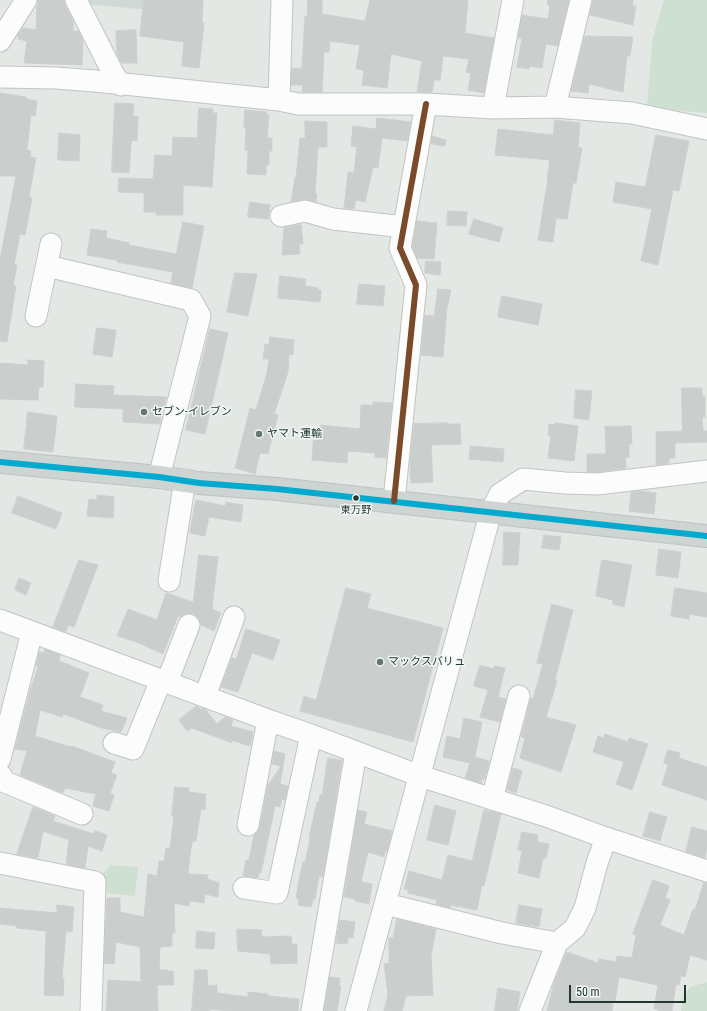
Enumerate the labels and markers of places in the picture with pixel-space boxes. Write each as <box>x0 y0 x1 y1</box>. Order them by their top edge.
place label: セブン-イレブン <box>152 405 232 419</box>
marker: セブン-イレブン <box>139 407 149 417</box>
place label: ヤマト運輸 <box>267 427 322 441</box>
marker: ヤマト運輸 <box>254 429 264 439</box>
marker: 東万野 <box>351 493 361 503</box>
place label: 東万野 <box>341 504 371 516</box>
place label: マックスバリュ <box>388 655 465 669</box>
marker: マックスバリュ <box>375 657 385 667</box>

